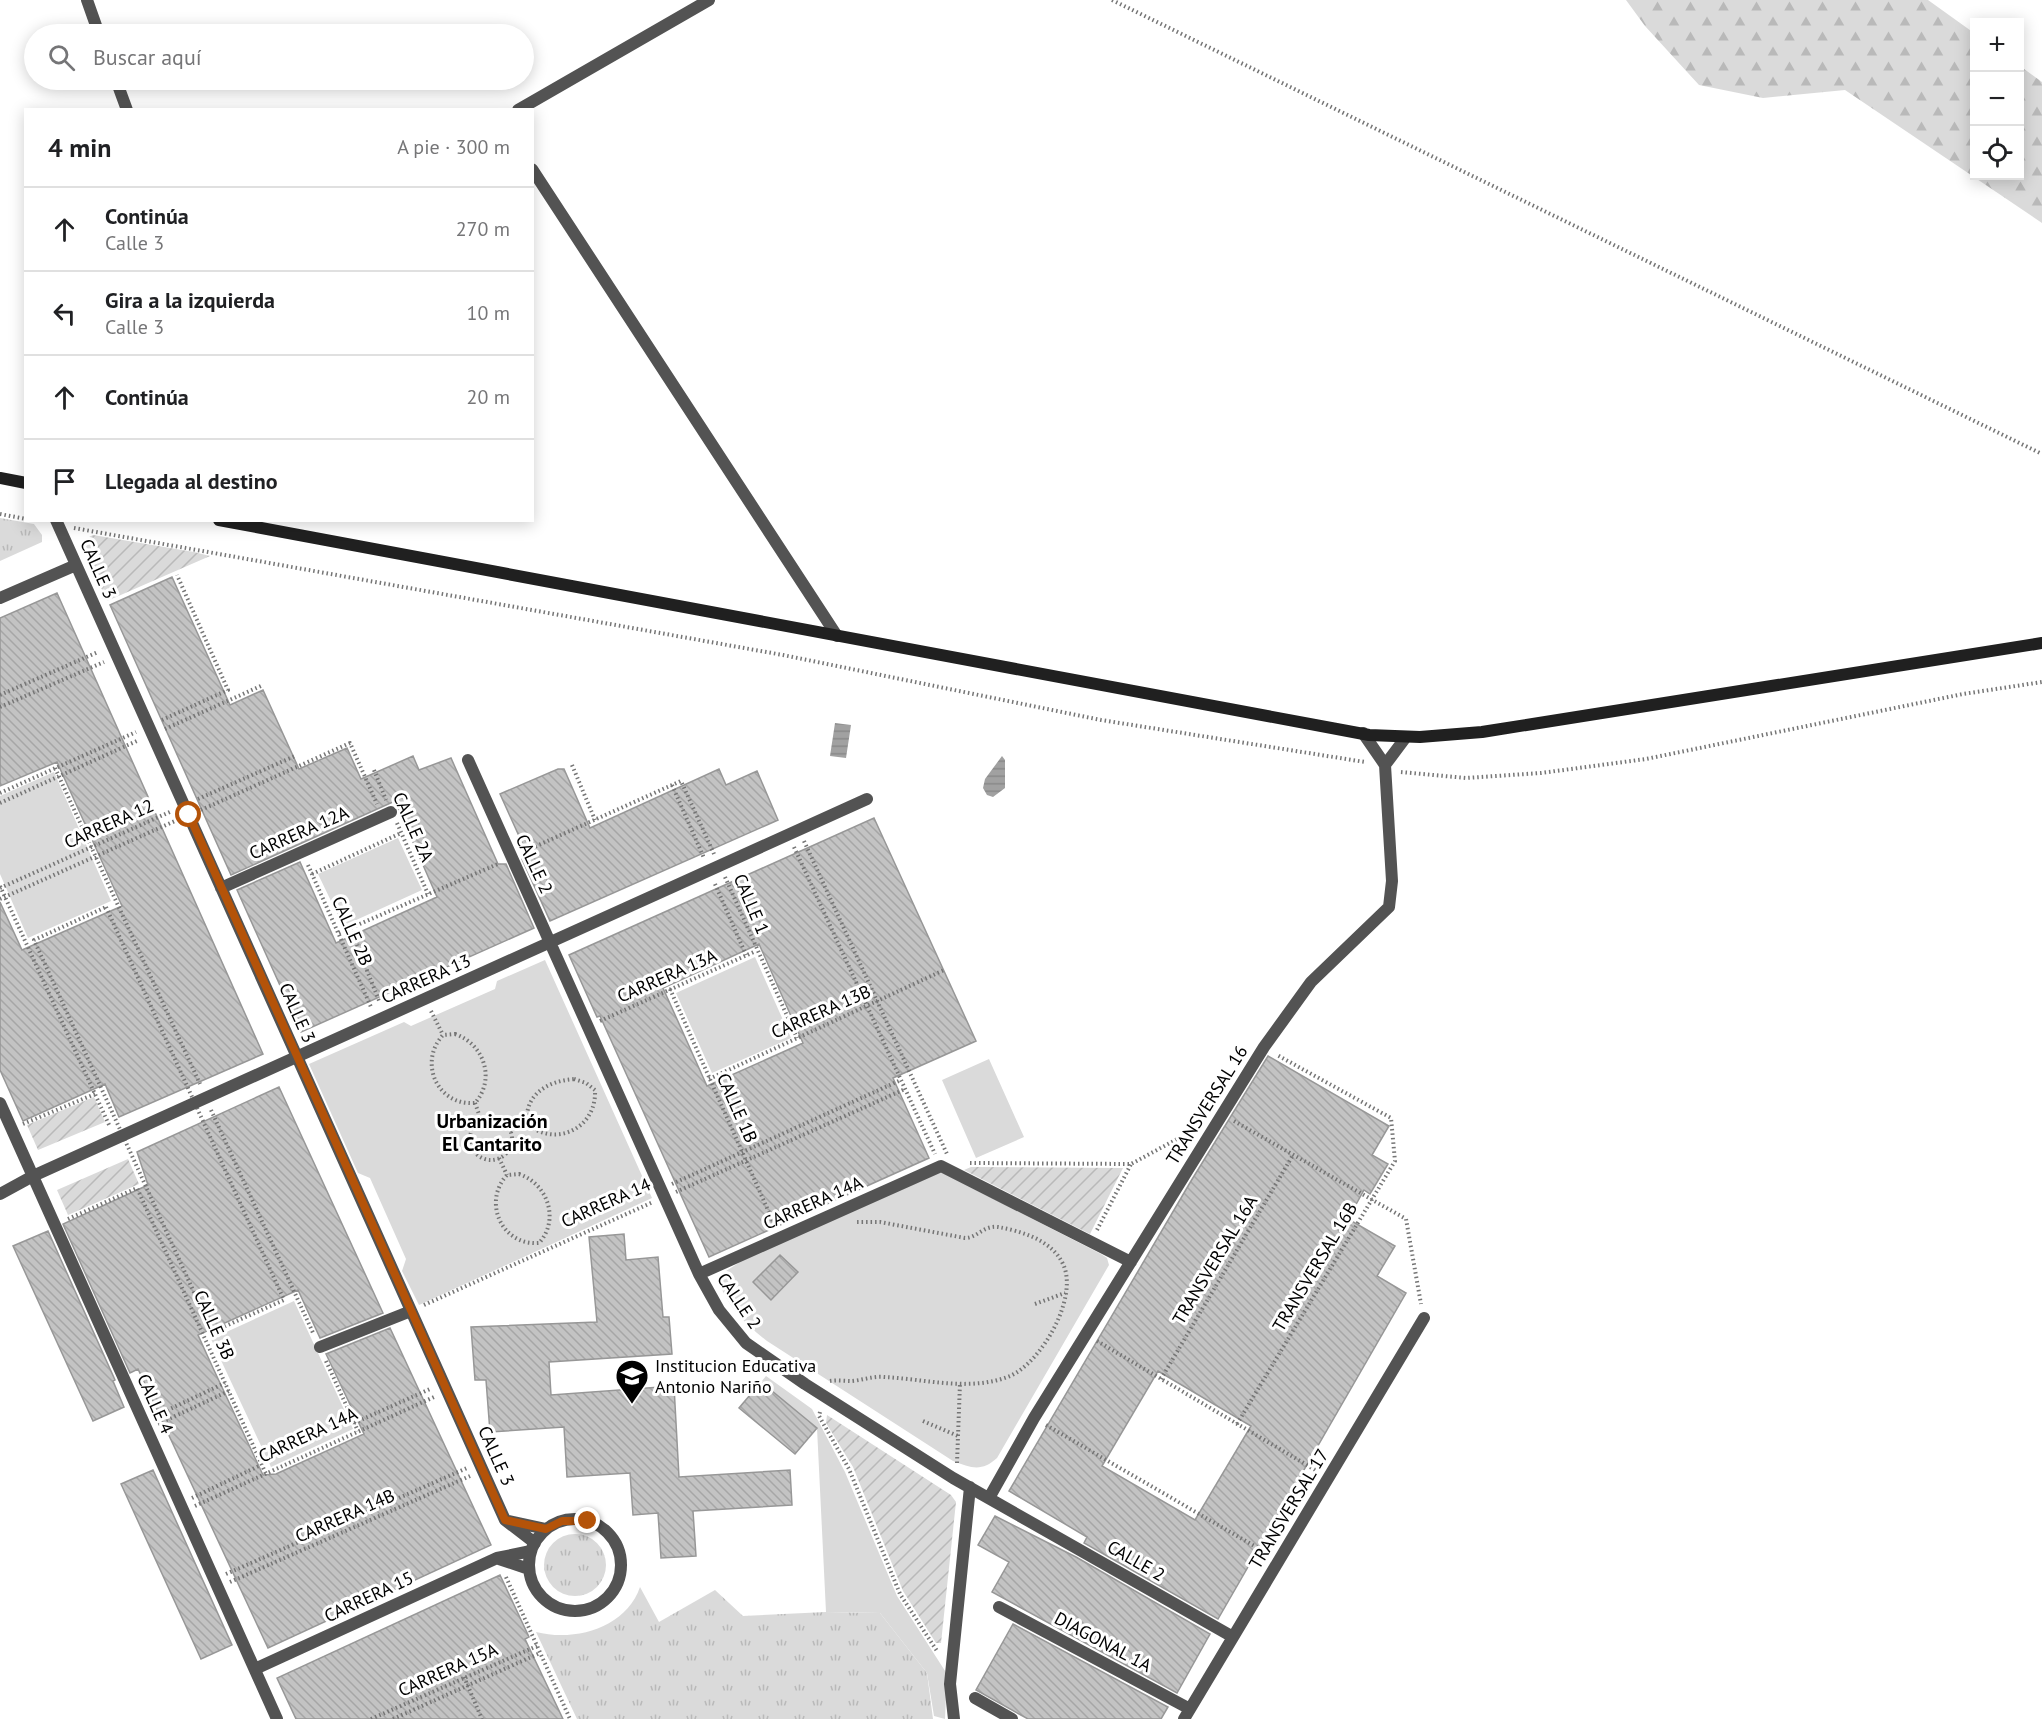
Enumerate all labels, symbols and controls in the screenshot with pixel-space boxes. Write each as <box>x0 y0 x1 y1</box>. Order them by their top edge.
map controls <box>1970 18 2024 180</box>
button: + <box>1970 18 2024 72</box>
search box <box>24 24 534 90</box>
icon: search <box>45 41 78 74</box>
text: Buscar aquí <box>93 43 202 71</box>
button: − <box>1970 72 2024 126</box>
button: locate <box>1970 126 2024 180</box>
text: 4 min <box>48 131 111 164</box>
text: A pie · 300 m <box>397 134 510 160</box>
text: Continúa <box>105 202 189 230</box>
icon: ahead <box>48 213 81 246</box>
text: 270 m <box>456 216 510 242</box>
text: Calle 3 <box>105 230 164 256</box>
text: Gira a la izquierda <box>105 286 275 314</box>
icon: left <box>48 297 81 330</box>
text: 10 m <box>467 300 510 326</box>
text: Calle 3 <box>105 314 164 340</box>
icon: ahead <box>48 381 81 414</box>
text: Continúa <box>105 383 189 411</box>
text: 20 m <box>467 384 510 410</box>
icon: arrive <box>48 465 81 498</box>
text: Llegada al destino <box>105 467 278 495</box>
street label: CALLE 3 <box>75 535 122 602</box>
street label: CALLE 2A <box>388 788 439 866</box>
street label: CARRERA 12 <box>60 794 157 854</box>
street label: CARRERA 12A <box>246 800 352 865</box>
route start <box>175 801 201 827</box>
street label: CALLE 2 <box>511 830 558 897</box>
street label: CALLE 1 <box>729 870 774 937</box>
street label: CALLE 2B <box>327 892 378 969</box>
street label: CARRERA 13A <box>614 943 720 1008</box>
street label: CARRERA 13 <box>377 949 474 1009</box>
street label: CALLE 3 <box>274 979 321 1046</box>
street label: CARRERA 13B <box>768 979 874 1044</box>
street label: TRANSVERSAL 16 <box>1161 1041 1252 1169</box>
street label: CALLE 1B <box>712 1069 763 1146</box>
district label: Urbanización El Cantarito <box>436 1108 548 1157</box>
street label: CARRERA 14A <box>760 1170 866 1235</box>
street label: CARRERA 14 <box>557 1172 654 1233</box>
street label: TRANSVERSAL 16A <box>1167 1191 1262 1328</box>
street label: TRANSVERSAL 16B <box>1267 1198 1362 1335</box>
street label: CALLE 2 <box>712 1268 767 1333</box>
street label: CALLE 3B <box>189 1286 240 1363</box>
place label: Institucion Educativa Antonio Nariño <box>655 1354 816 1398</box>
school or university icon: Institucion Educativa Antonio Nariño <box>614 1358 650 1405</box>
street label: CALLE 4 <box>132 1370 179 1438</box>
street label: CARRERA 14A <box>255 1401 361 1467</box>
street label: CALLE 3 <box>473 1422 520 1489</box>
street label: TRANSVERSAL 17 <box>1244 1444 1333 1573</box>
street label: CARRERA 14B <box>292 1483 398 1548</box>
route end <box>574 1507 600 1533</box>
street label: CALLE 2 <box>1103 1535 1169 1586</box>
street label: CARRERA 15 <box>320 1566 417 1627</box>
street label: DIAGONAL 1A <box>1051 1606 1156 1677</box>
street label: CARRERA 15A <box>395 1637 501 1702</box>

